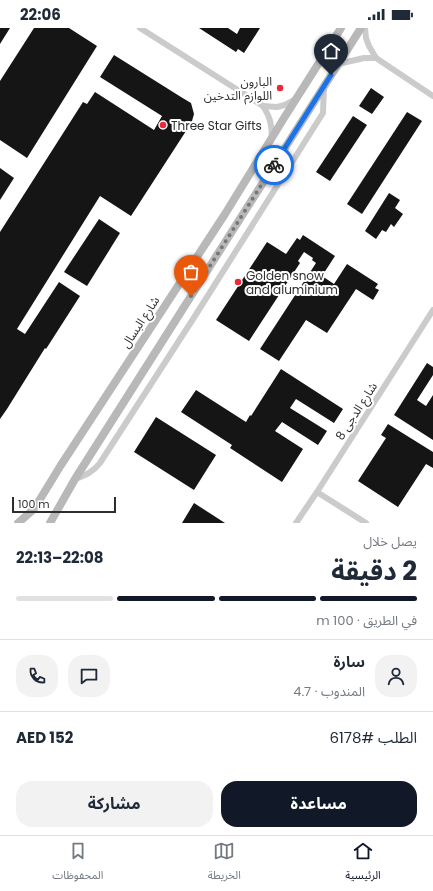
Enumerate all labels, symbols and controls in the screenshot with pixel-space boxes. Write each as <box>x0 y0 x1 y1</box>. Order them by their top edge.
text: 22:06 <box>20 4 61 25</box>
pin <box>314 34 348 75</box>
icon: home <box>320 40 342 62</box>
place label: البارون اللوازم التدخين <box>204 73 272 105</box>
marker: البارون اللوازم التدخين <box>275 83 285 93</box>
place label: Three Star Gifts <box>171 117 262 134</box>
marker: Three Star Gifts <box>158 120 168 130</box>
courier <box>254 145 294 185</box>
icon: bike <box>263 154 285 176</box>
pin <box>174 255 208 296</box>
icon: bag <box>180 261 202 283</box>
place label: Golden snow and aluminium <box>246 267 338 298</box>
marker: Golden snow and aluminium <box>233 277 243 287</box>
street label: شارع البسال <box>117 293 164 352</box>
street label: شارع الدجى 8 <box>331 379 382 444</box>
scale bar <box>12 495 116 514</box>
text: 100 m <box>18 496 50 512</box>
text: يصل خلال <box>363 532 417 551</box>
text: 22:08–22:13 <box>16 547 103 568</box>
text: 2 دقيقة <box>331 553 417 589</box>
text: في الطريق · 100 m <box>316 611 417 630</box>
text: سارة <box>333 651 365 672</box>
button: phone <box>16 655 58 697</box>
button: chat <box>68 655 110 697</box>
button: person <box>375 655 417 697</box>
text: المندوب · 4.7 <box>293 682 365 701</box>
text: AED 152 <box>16 727 73 748</box>
text: الطلب #6178 <box>329 727 417 748</box>
button: مشاركة <box>16 781 213 827</box>
button: مساعدة <box>221 781 417 827</box>
tab: المحفوظات <box>52 840 103 887</box>
tab: الخريطة <box>208 840 241 887</box>
tab: الرئيسية <box>345 840 381 887</box>

